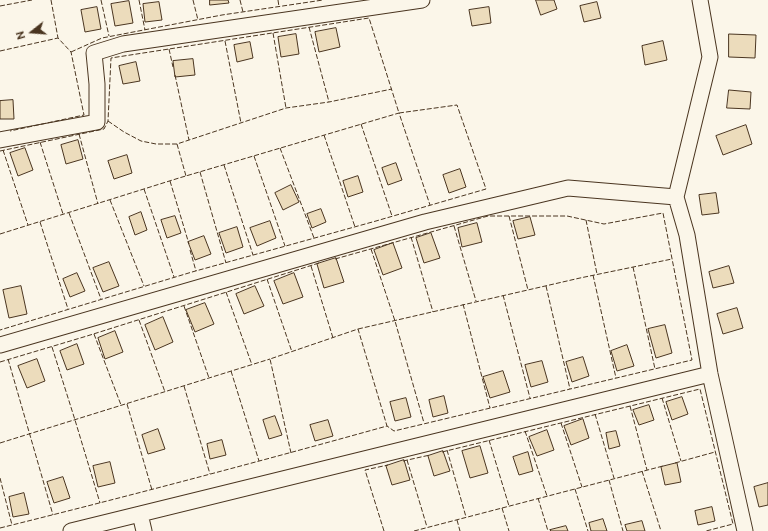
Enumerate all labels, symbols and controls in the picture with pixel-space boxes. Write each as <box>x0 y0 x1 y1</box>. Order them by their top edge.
north arrow <box>12 12 52 52</box>
text: N <box>14 30 27 41</box>

